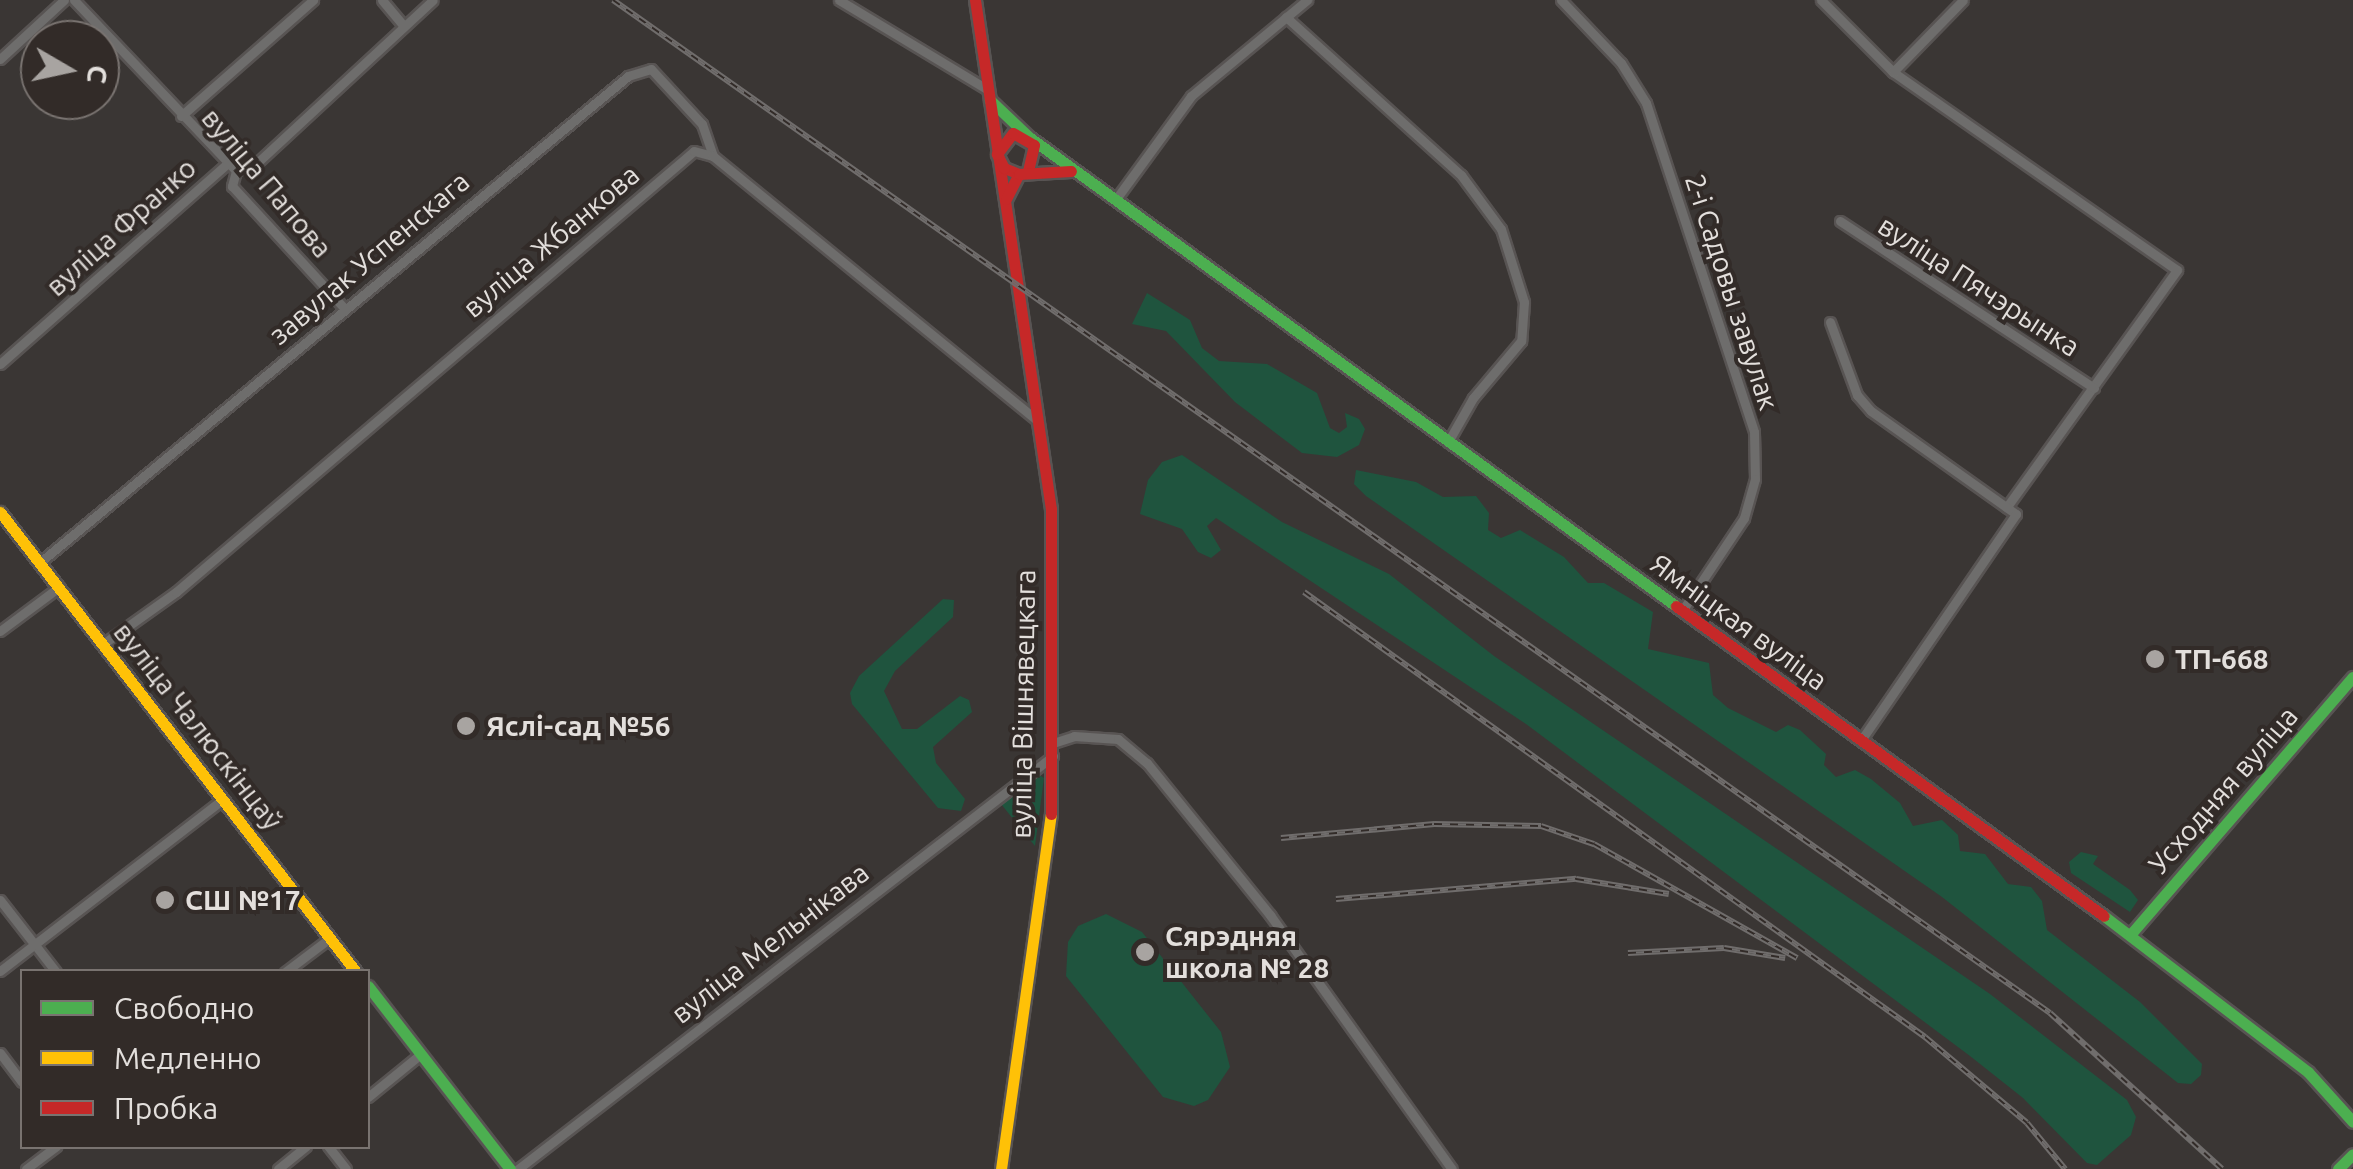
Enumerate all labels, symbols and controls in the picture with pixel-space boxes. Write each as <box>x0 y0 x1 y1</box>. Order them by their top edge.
north arrow <box>20 20 120 120</box>
text: С <box>81 63 115 86</box>
street label: вуліца Папова <box>195 101 339 265</box>
street label: вуліца Франко <box>39 151 203 303</box>
street label: вуліца Жбанкова <box>456 158 646 324</box>
street label: завулак Успенскага <box>262 164 476 352</box>
street label: 2-і Садовы завулак <box>1678 170 1786 414</box>
street label: вуліца Пячэрынка <box>1872 208 2086 364</box>
street label: Ямніцкая вуліца <box>1644 547 1834 697</box>
street label: вуліца Вішнявецкага <box>1004 569 1042 839</box>
street label: вуліца Чалюскінцаў <box>107 616 289 836</box>
place label: ТП-668 <box>2175 642 2268 676</box>
marker: ТП-668 <box>2144 648 2166 670</box>
street label: Усходняя вуліца <box>2141 700 2305 880</box>
place label: Яслі-сад №56 <box>486 709 671 743</box>
marker: Яслі-сад №56 <box>455 715 477 737</box>
street label: вуліца Мельнікава <box>665 856 875 1030</box>
place label: СШ №17 <box>185 883 301 917</box>
marker: СШ №17 <box>154 889 176 911</box>
place label: Сярэдняя школа № 28 <box>1165 919 1329 985</box>
marker: Сярэдняя школа № 28 <box>1134 941 1156 963</box>
legend <box>20 969 370 1149</box>
text: Свободно <box>114 991 254 1025</box>
text: Медленно <box>114 1041 262 1075</box>
text: Пробка <box>114 1091 218 1125</box>

